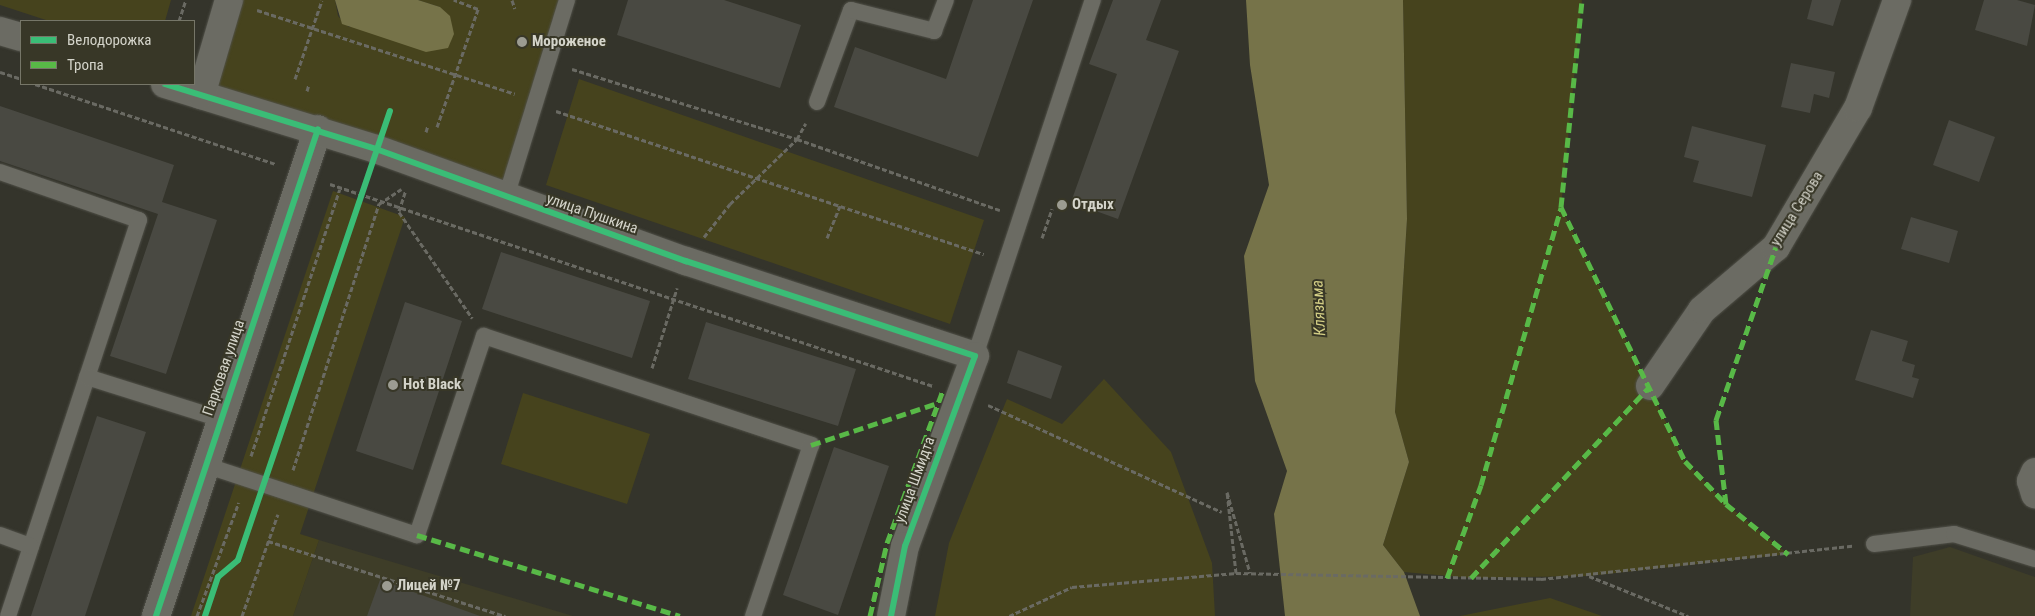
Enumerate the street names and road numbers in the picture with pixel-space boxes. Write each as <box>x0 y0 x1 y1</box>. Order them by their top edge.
street label: улица Серова <box>1767 168 1827 250</box>
street label: улица Пушкина <box>544 190 640 238</box>
street label: Парковая улица <box>199 318 249 418</box>
street label: улица Шмидта <box>891 434 939 526</box>

